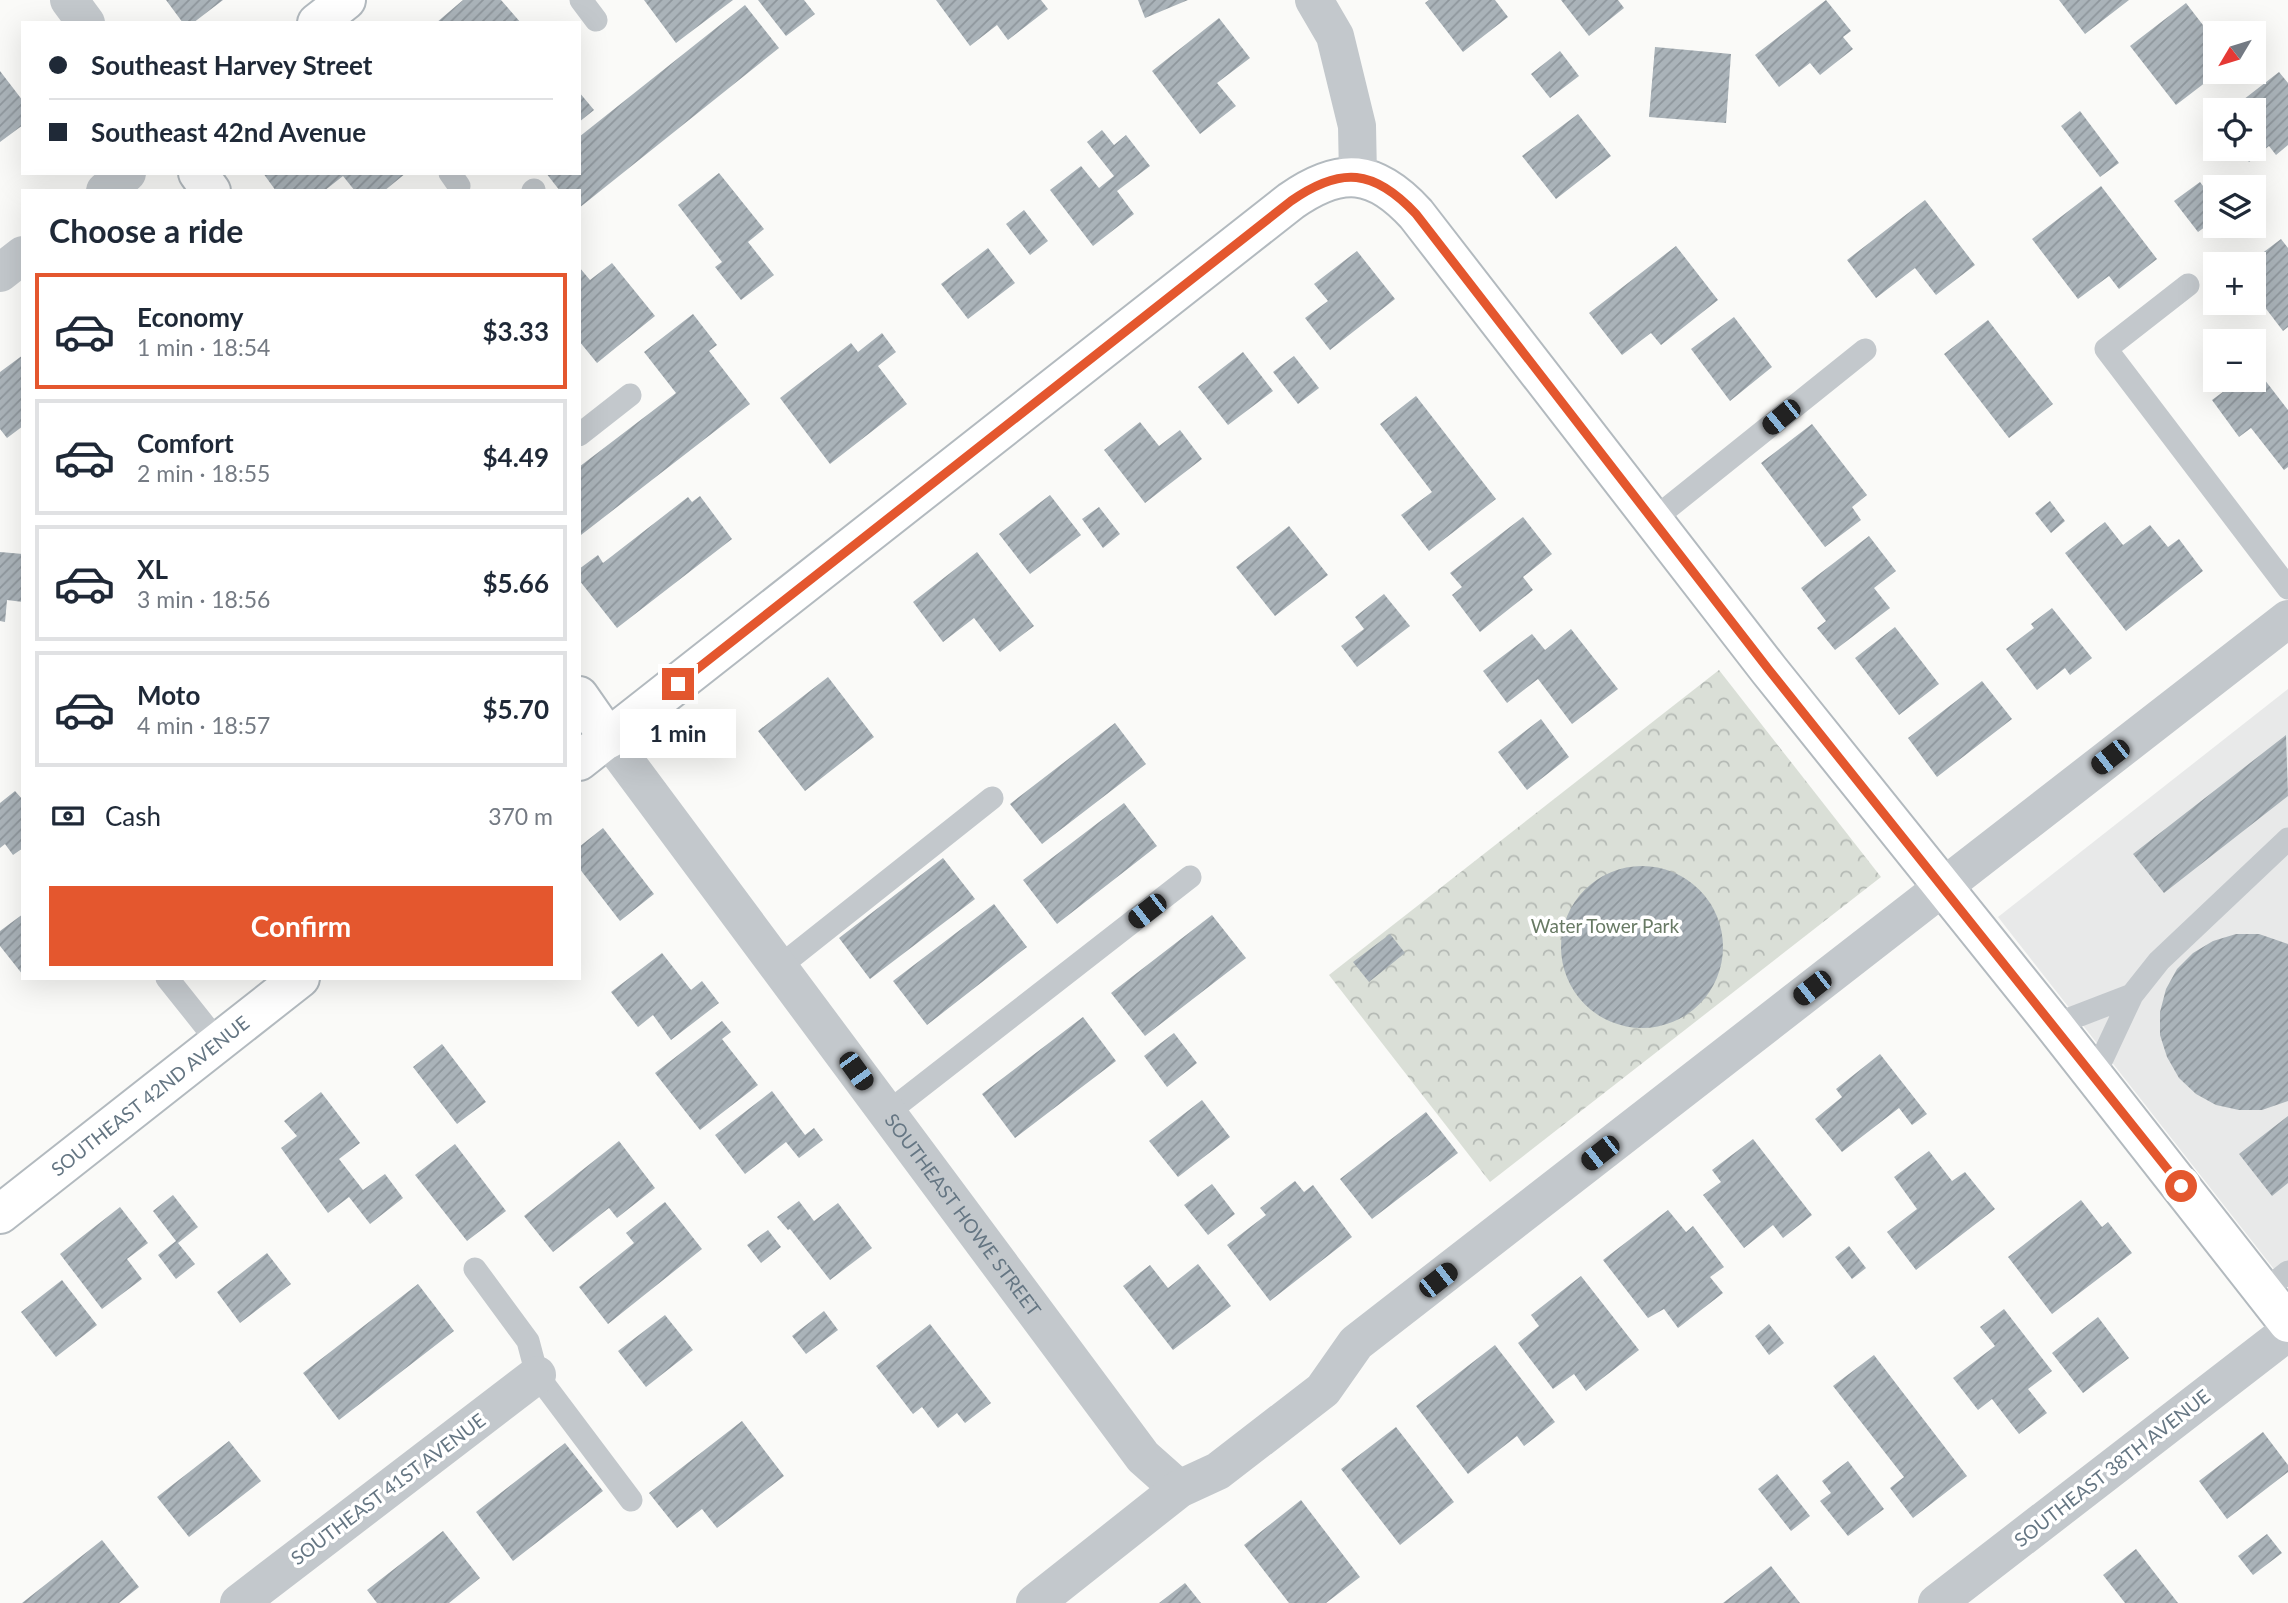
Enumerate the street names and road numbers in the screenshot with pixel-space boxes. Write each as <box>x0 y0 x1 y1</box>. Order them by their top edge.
street label: SOUTHEAST 42ND AVENUE <box>46 1011 253 1180</box>
street label: SOUTHEAST HOWE STREET <box>880 1109 1046 1320</box>
street label: SOUTHEAST 38TH AVENUE <box>2009 1384 2214 1551</box>
street label: SOUTHEAST 41ST AVENUE <box>286 1408 489 1569</box>

